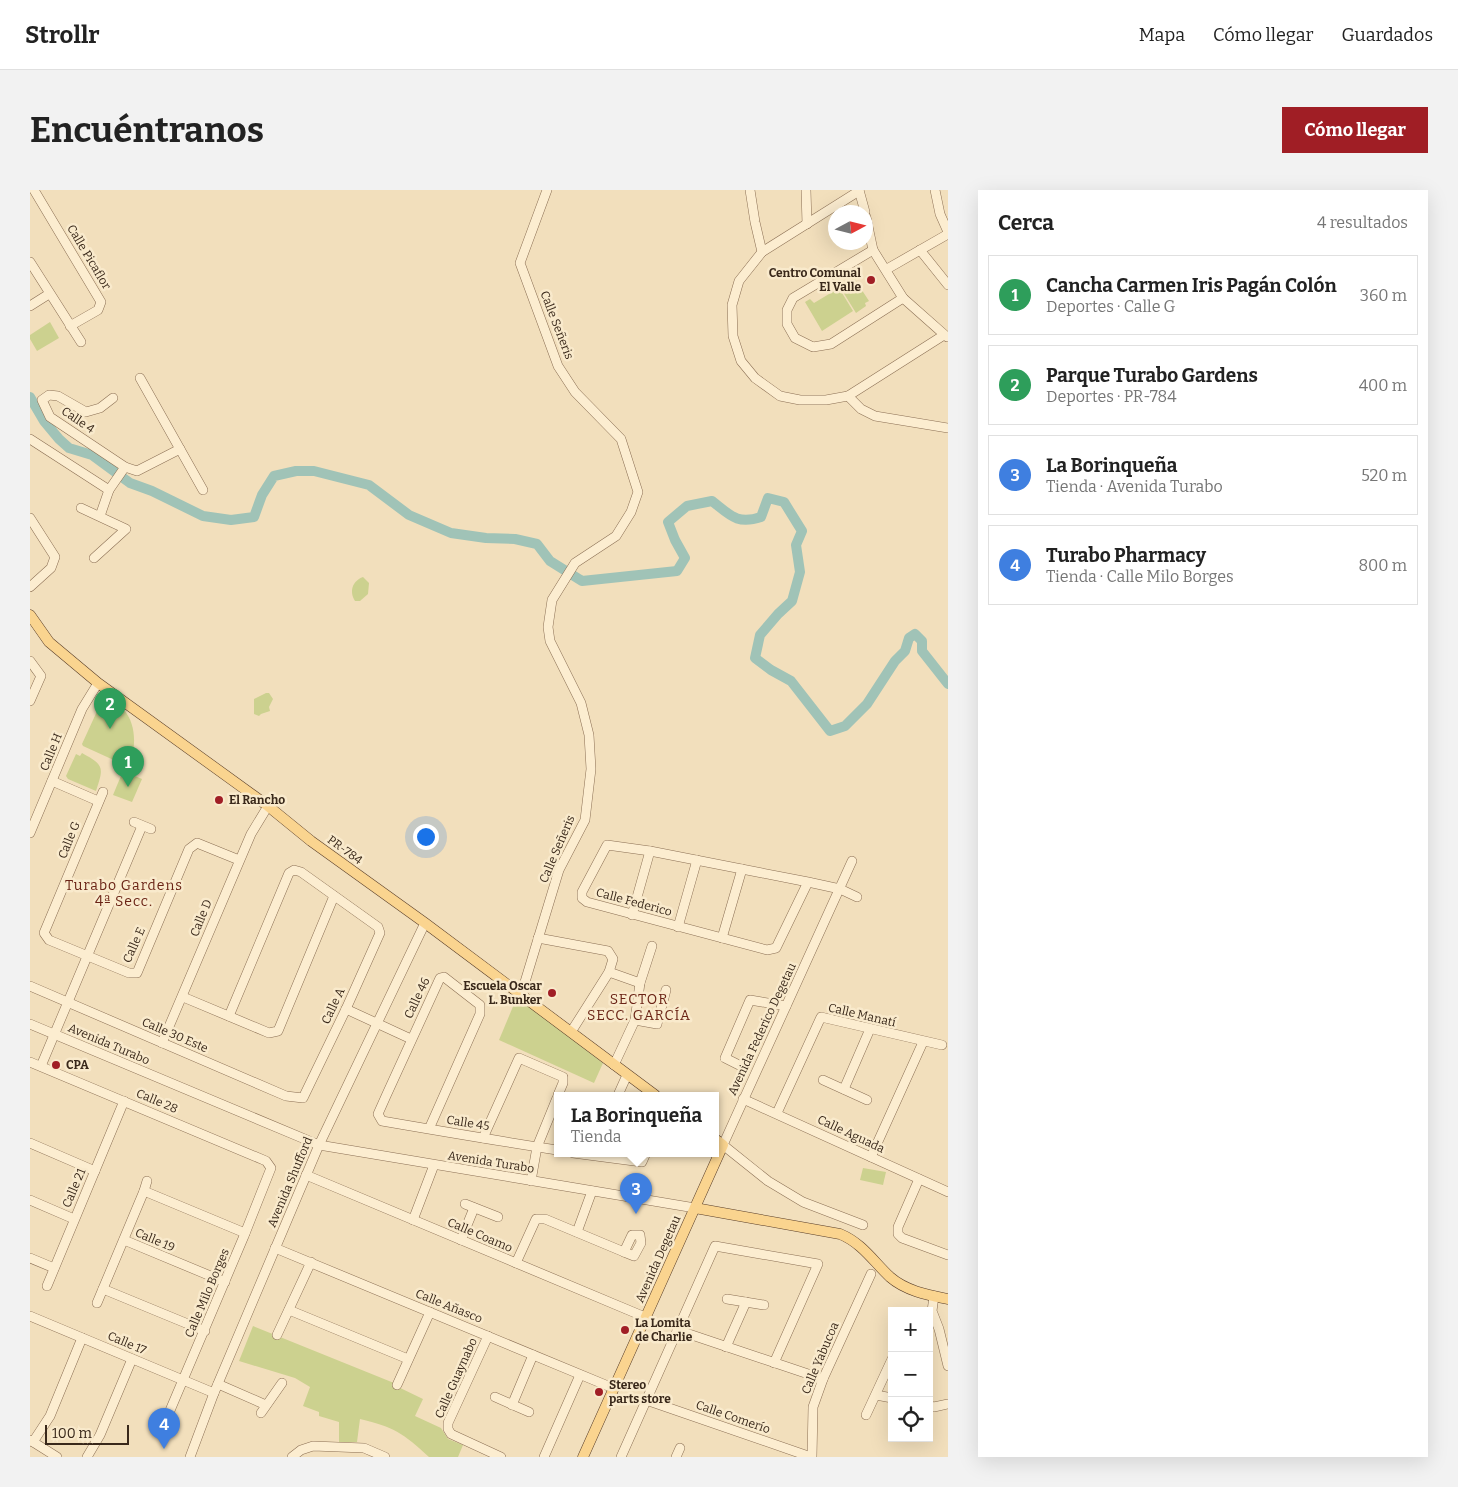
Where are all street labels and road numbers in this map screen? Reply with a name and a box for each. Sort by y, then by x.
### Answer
street label: Calle Picaflor [64,222,114,292]
street label: Calle Señeris [538,289,577,361]
street label: Calle 4 [59,404,97,436]
street label: Calle H [37,731,65,773]
street label: Calle Señeris [536,813,578,885]
street label: Calle G [55,819,83,861]
street label: PR-784 [325,833,365,867]
street label: Calle Federico [595,885,674,919]
street label: Calle D [187,898,215,938]
street label: Calle E [120,925,148,965]
street label: Avenida Federico Degetau [725,960,799,1097]
street label: Calle 46 [401,975,433,1021]
street label: Calle A [319,985,348,1026]
street label: Calle Manatí [827,1000,898,1030]
street label: Calle 30 Este [140,1015,210,1055]
street label: Avenida Turabo [66,1021,152,1068]
street label: Calle 28 [134,1086,180,1116]
street label: Calle Aguada [815,1112,887,1156]
street label: Calle 45 [445,1113,491,1133]
street label: Avenida Shufford [265,1135,315,1229]
street label: Avenida Turabo [447,1148,535,1176]
street label: Calle 21 [59,1166,89,1210]
street label: Avenida Degetau [632,1213,684,1305]
street label: Calle Coamo [445,1215,515,1255]
street label: Calle 19 [133,1225,177,1255]
street label: Calle Milo Borges [182,1246,232,1340]
street label: Calle Añasco [413,1286,485,1326]
street label: Calle Yabucoa [799,1319,842,1396]
street label: Calle 17 [106,1329,148,1357]
street label: Calle Guaynabo [432,1336,480,1420]
street label: Calle Comerío [694,1398,772,1436]

